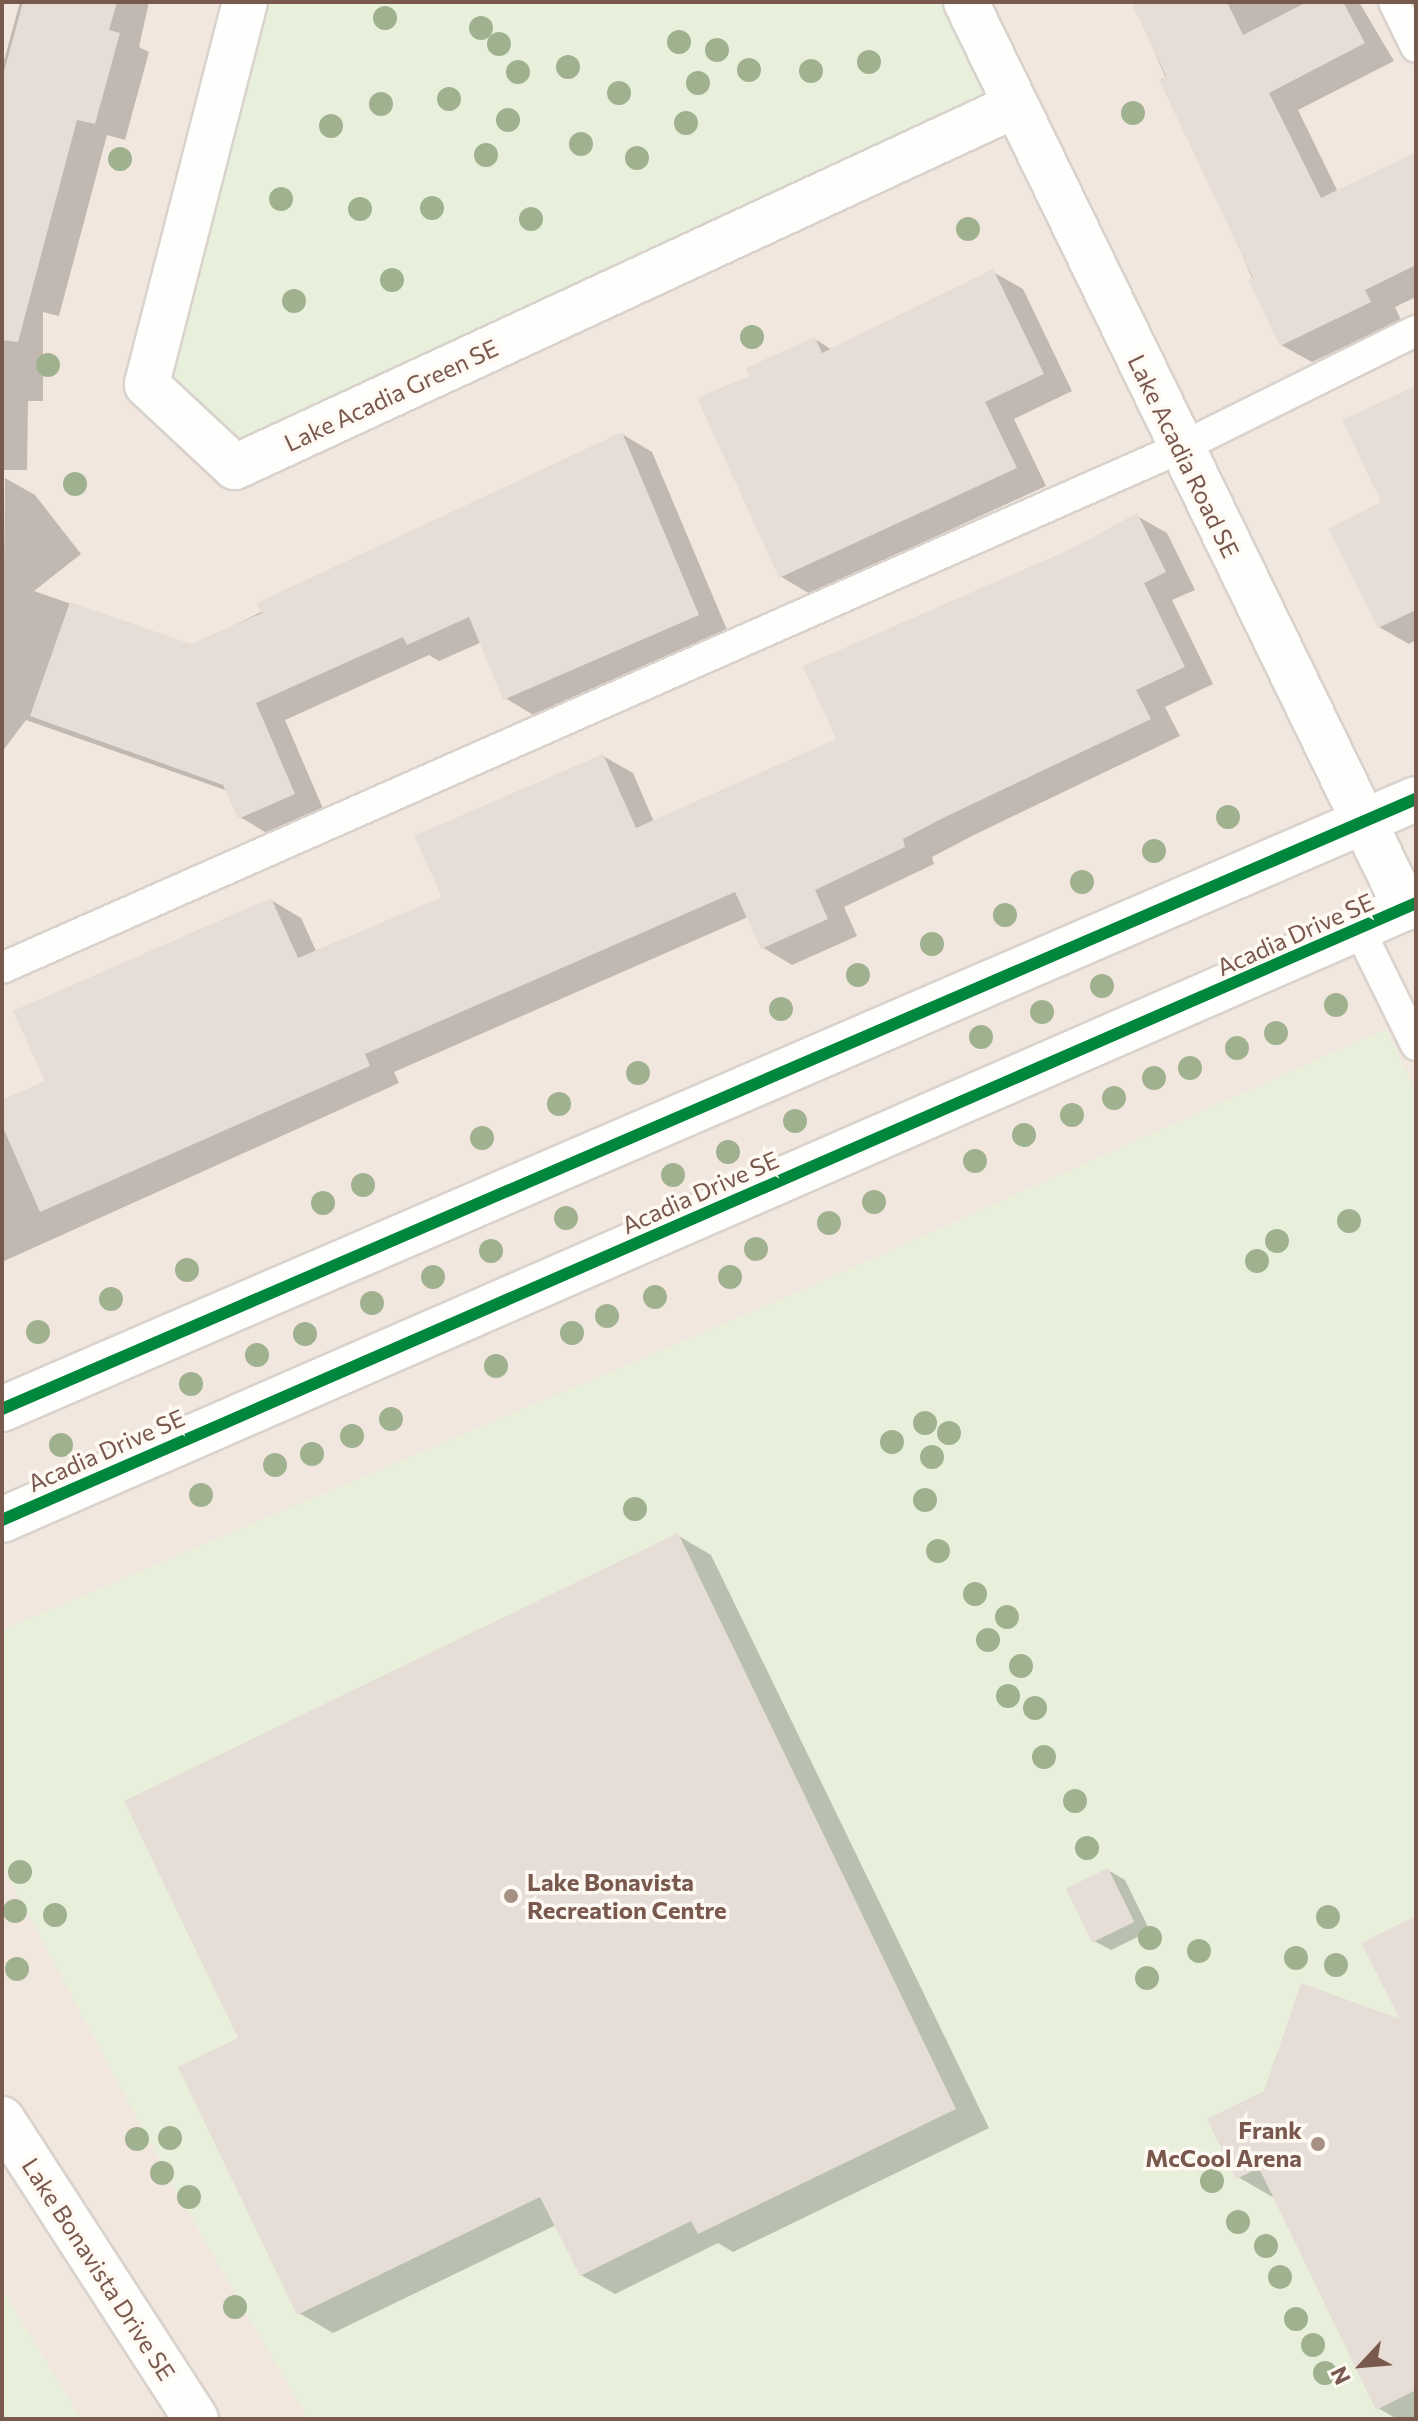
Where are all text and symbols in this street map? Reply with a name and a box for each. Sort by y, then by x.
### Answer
street label: Lake Acadia Green SE [280,333,502,457]
street label: Lake Acadia Road SE [1122,350,1246,562]
street label: Acadia Drive SE [1212,887,1378,981]
street label: Acadia Drive SE [617,1145,783,1239]
street label: Acadia Drive SE [23,1403,189,1497]
place label: Lake Bonavista Recreation Centre [527,1868,727,1924]
marker: Lake Bonavista Recreation Centre [502,1887,520,1905]
place label: Frank McCool Arena [1145,2116,1302,2172]
marker: Frank McCool Arena [1309,2135,1327,2153]
street label: Lake Bonavista Drive SE [16,2153,182,2385]
north arrow [1322,2325,1402,2405]
text: N [1324,2362,1356,2389]

